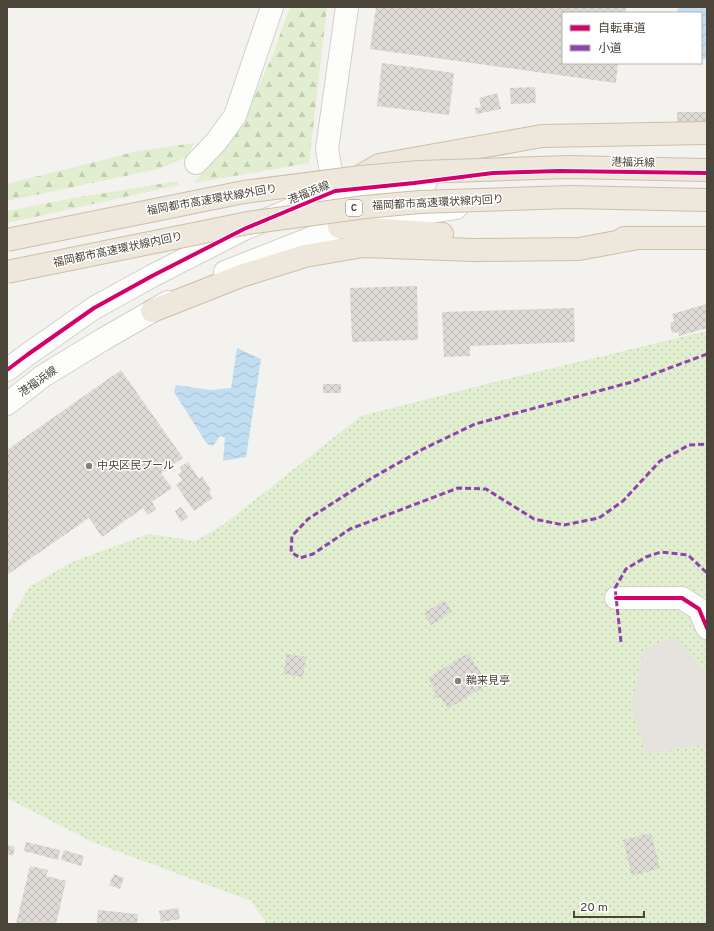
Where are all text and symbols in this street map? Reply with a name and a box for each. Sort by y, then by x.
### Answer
legend [562,12,702,64]
text: 自転車道 [598,21,646,37]
text: 小道 [598,41,622,57]
street label: 港福浜線 [611,156,655,170]
street label: 港福浜線 [286,178,332,208]
street label: 福岡都市高速環状線外回り [146,182,278,218]
street label: 福岡都市高速環状線内回り [372,193,504,213]
road number: C [346,200,362,216]
street label: 福岡都市高速環状線内回り [52,229,184,271]
street label: 港福浜線 [16,364,60,400]
place label: 中央区民プール [97,459,174,473]
marker: 中央区民プール [84,461,94,471]
place label: 鵜来見亭 [466,674,510,688]
marker: 鵜来見亭 [453,676,463,686]
scale bar [574,893,644,919]
text: 20 m [580,900,608,916]

